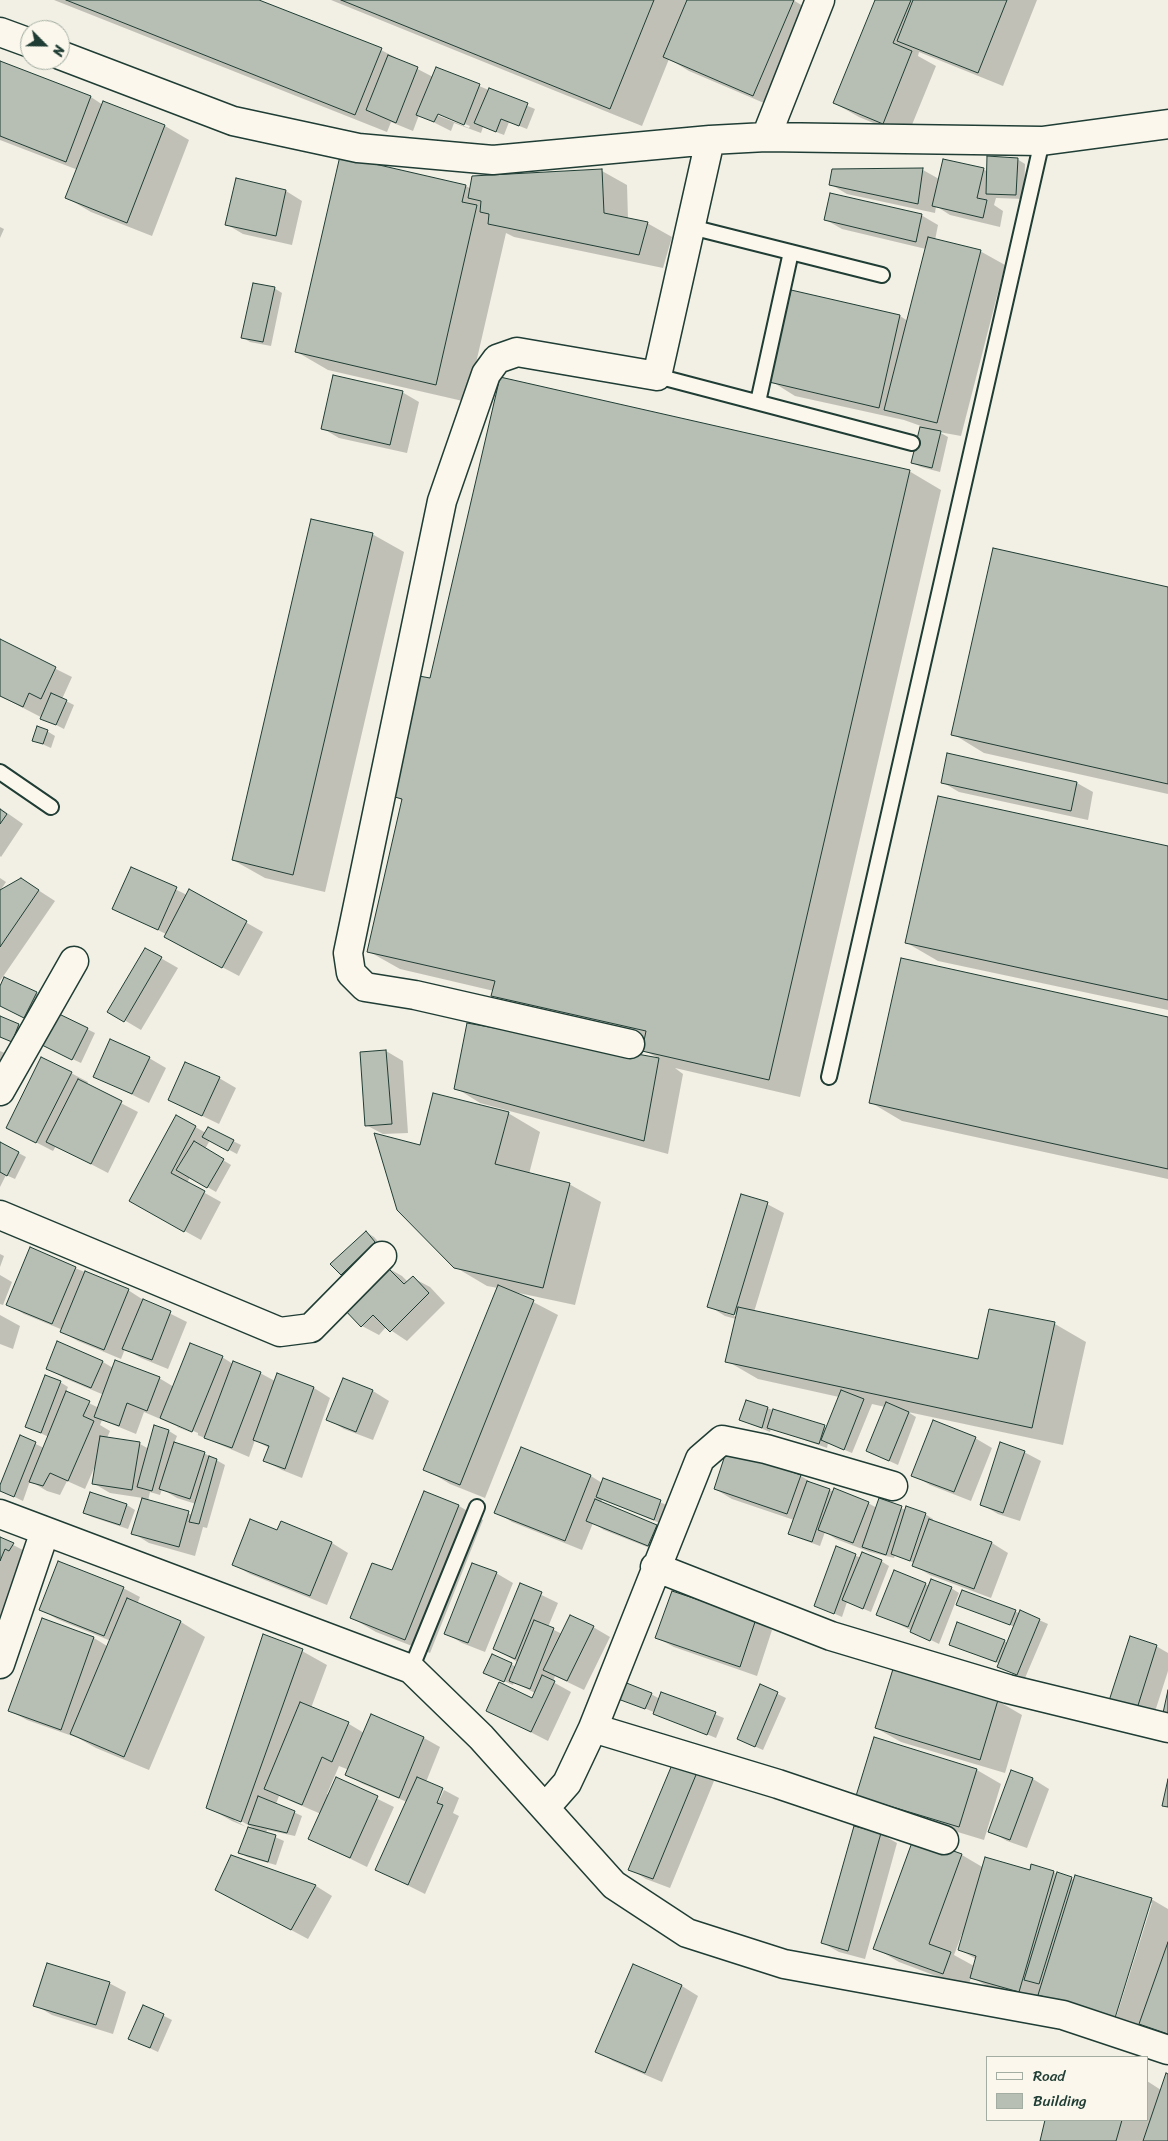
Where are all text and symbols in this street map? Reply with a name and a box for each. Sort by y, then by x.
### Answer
north arrow [20,20,70,70]
text: N [45,41,72,60]
legend [986,2056,1148,2121]
text: Road [1033,2063,1065,2089]
text: Building [1033,2088,1087,2114]

